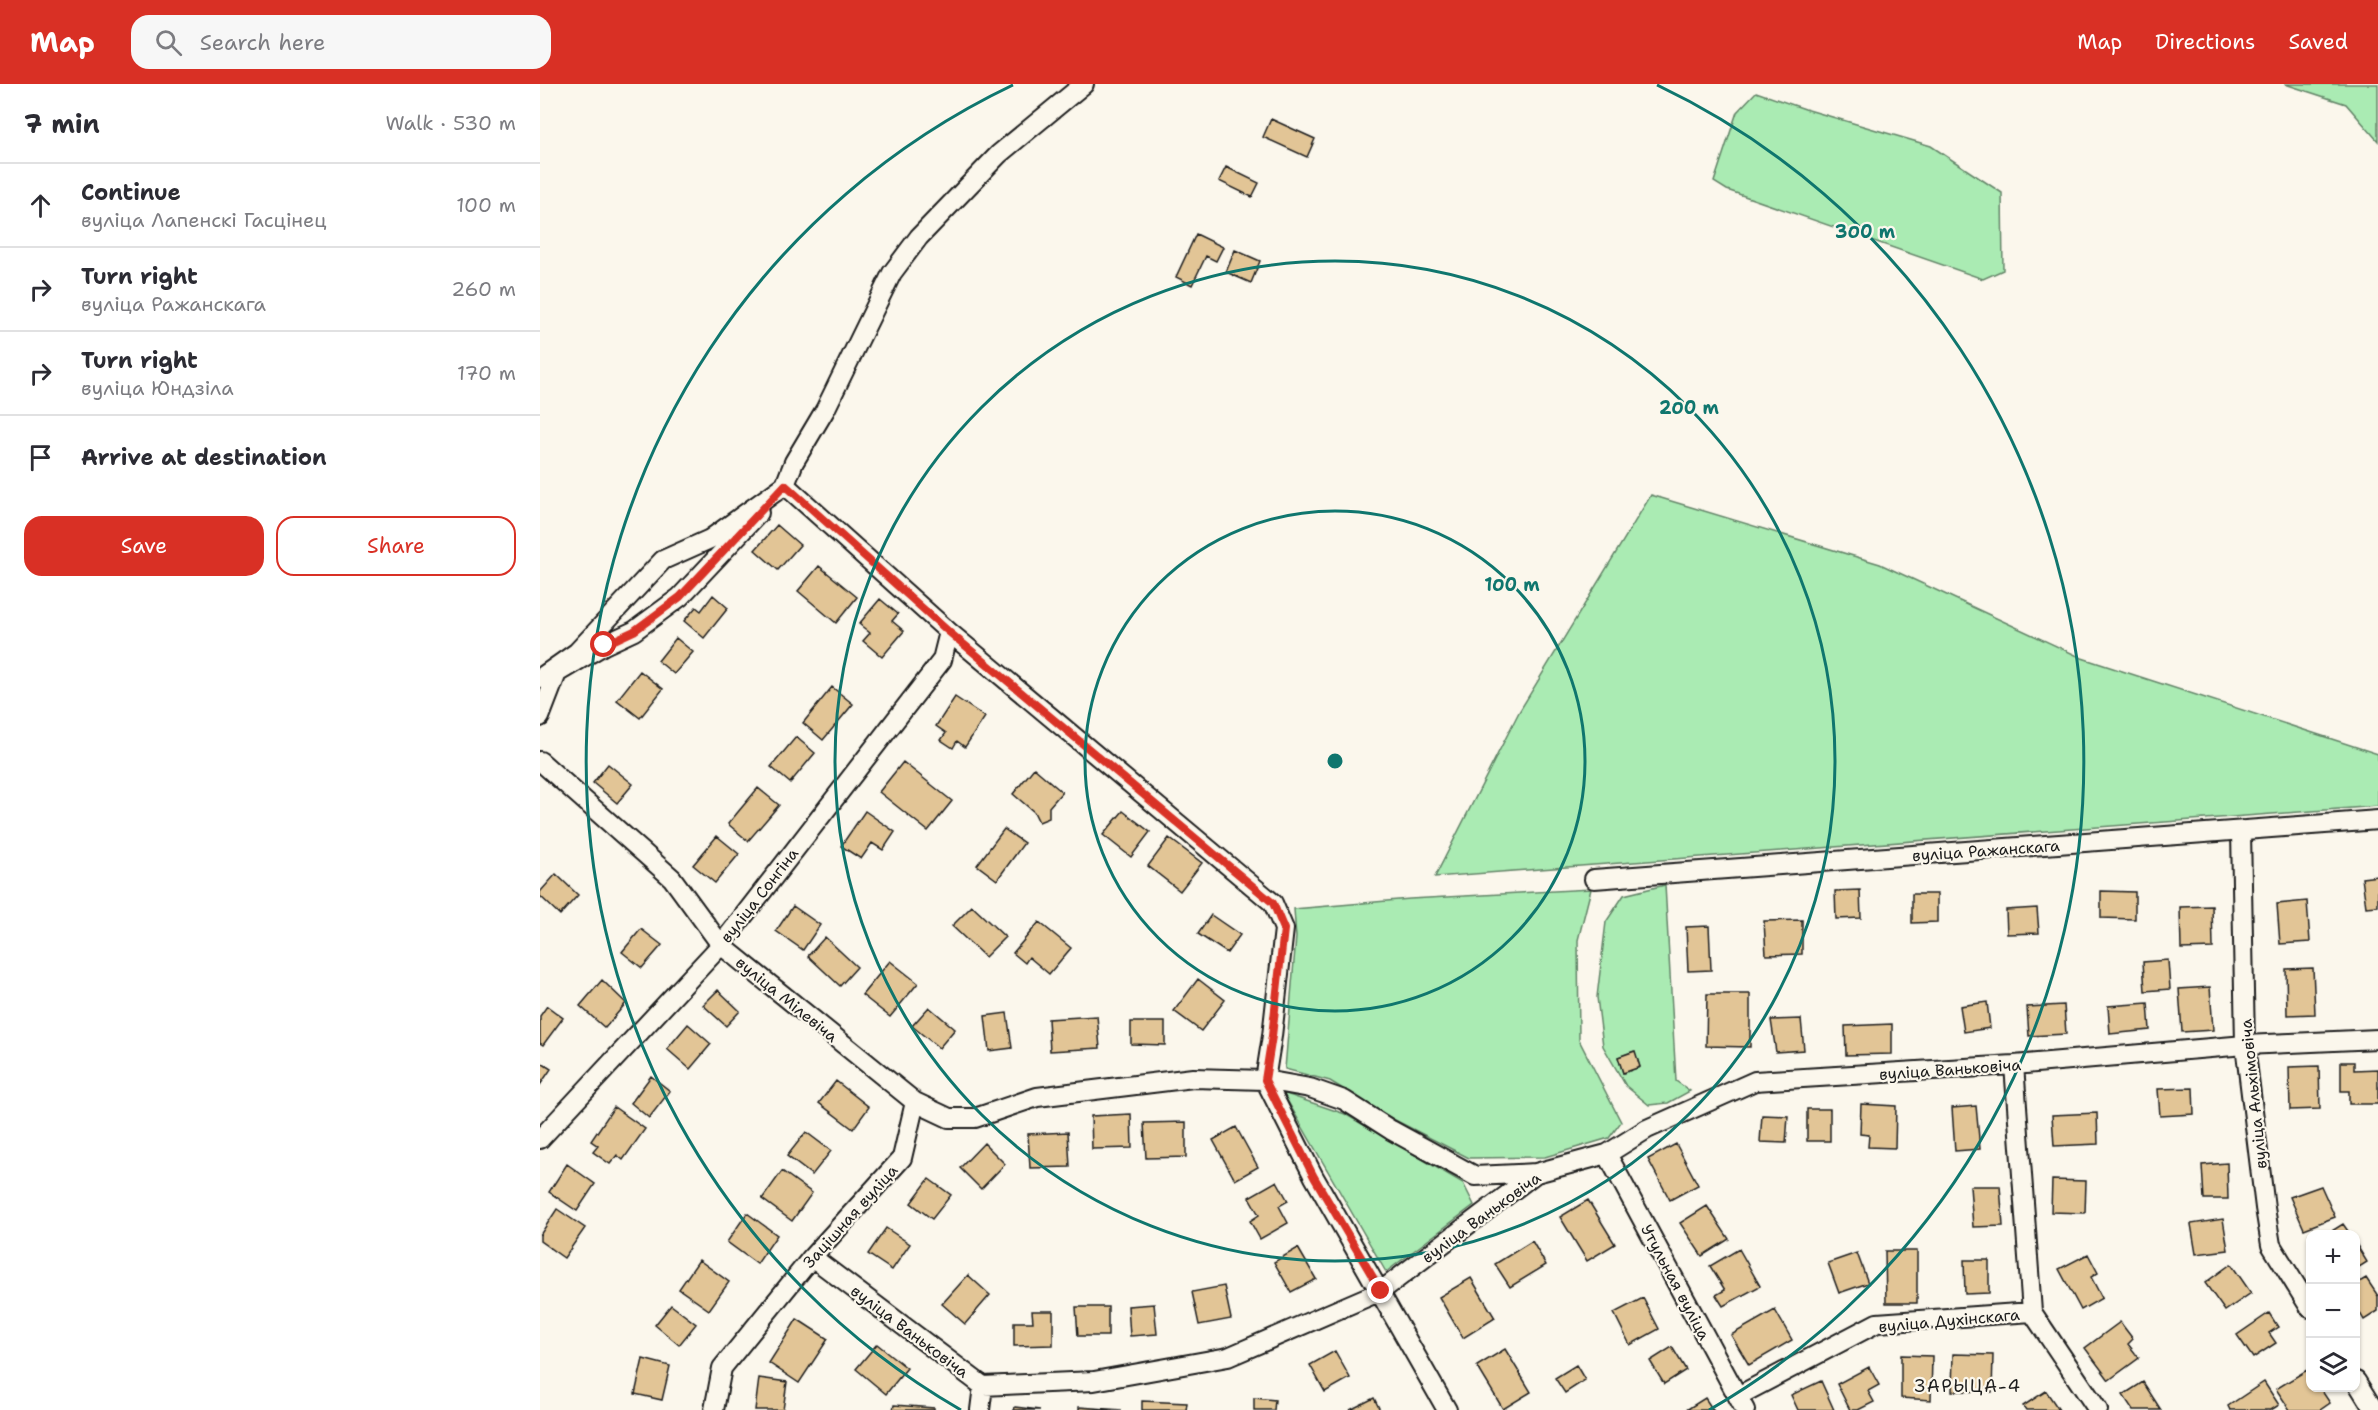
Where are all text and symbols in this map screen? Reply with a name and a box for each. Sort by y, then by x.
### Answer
search box [131,15,551,69]
text: Map [30,23,95,61]
icon: search [152,26,185,59]
text: Search here [200,28,325,57]
text: Map [2077,28,2122,56]
text: Directions [2155,28,2255,56]
text: Saved [2288,28,2348,56]
text: 7 min [24,106,100,141]
text: Walk · 530 m [385,110,516,136]
text: Continue [81,178,181,207]
icon: ahead [24,189,57,222]
text: 100 m [456,192,516,218]
text: вуліца Лапенскі Гасцінец [81,207,327,233]
text: 300 m [1835,220,1896,244]
text: Turn right [81,262,198,291]
icon: right [24,273,57,306]
text: 260 m [451,276,516,302]
text: вуліца Ражанскага [81,291,266,317]
text: Turn right [81,346,198,375]
icon: right [24,357,57,390]
text: 170 m [457,360,516,386]
text: вуліца Юндзіла [81,375,234,401]
text: 200 m [1659,396,1720,420]
icon: arrive [24,441,57,474]
text: Arrive at destination [81,443,327,472]
button: Save [24,516,264,576]
button: Share [276,516,516,576]
text: 100 m [1484,573,1540,597]
route start [590,631,616,657]
centre of rings [1325,751,1345,771]
street label: вуліца Ражанскага [1911,835,2061,866]
street label: вуліца Сонгіна [716,844,803,947]
street label: вуліца Мілевіча [731,952,842,1047]
street label: вуліца Альхімовіча [2235,1018,2272,1170]
street label: вуліца Ваньковіча [1878,1054,2022,1085]
street label: Зацішная вуліца [798,1160,902,1272]
street label: вуліца Ваньковіча [1418,1167,1545,1268]
street label: Утульная вуліца [1636,1221,1715,1344]
map controls [2306,1230,2360,1392]
button: + [2306,1230,2360,1284]
route end [1367,1277,1393,1303]
street label: вуліца Ваньковіча [847,1280,973,1383]
button: − [2306,1284,2360,1338]
street label: вуліца Духінскага [1878,1304,2021,1337]
button: layers [2306,1338,2360,1392]
district label: ЗАРЫЦА-4 [1914,1374,2022,1398]

